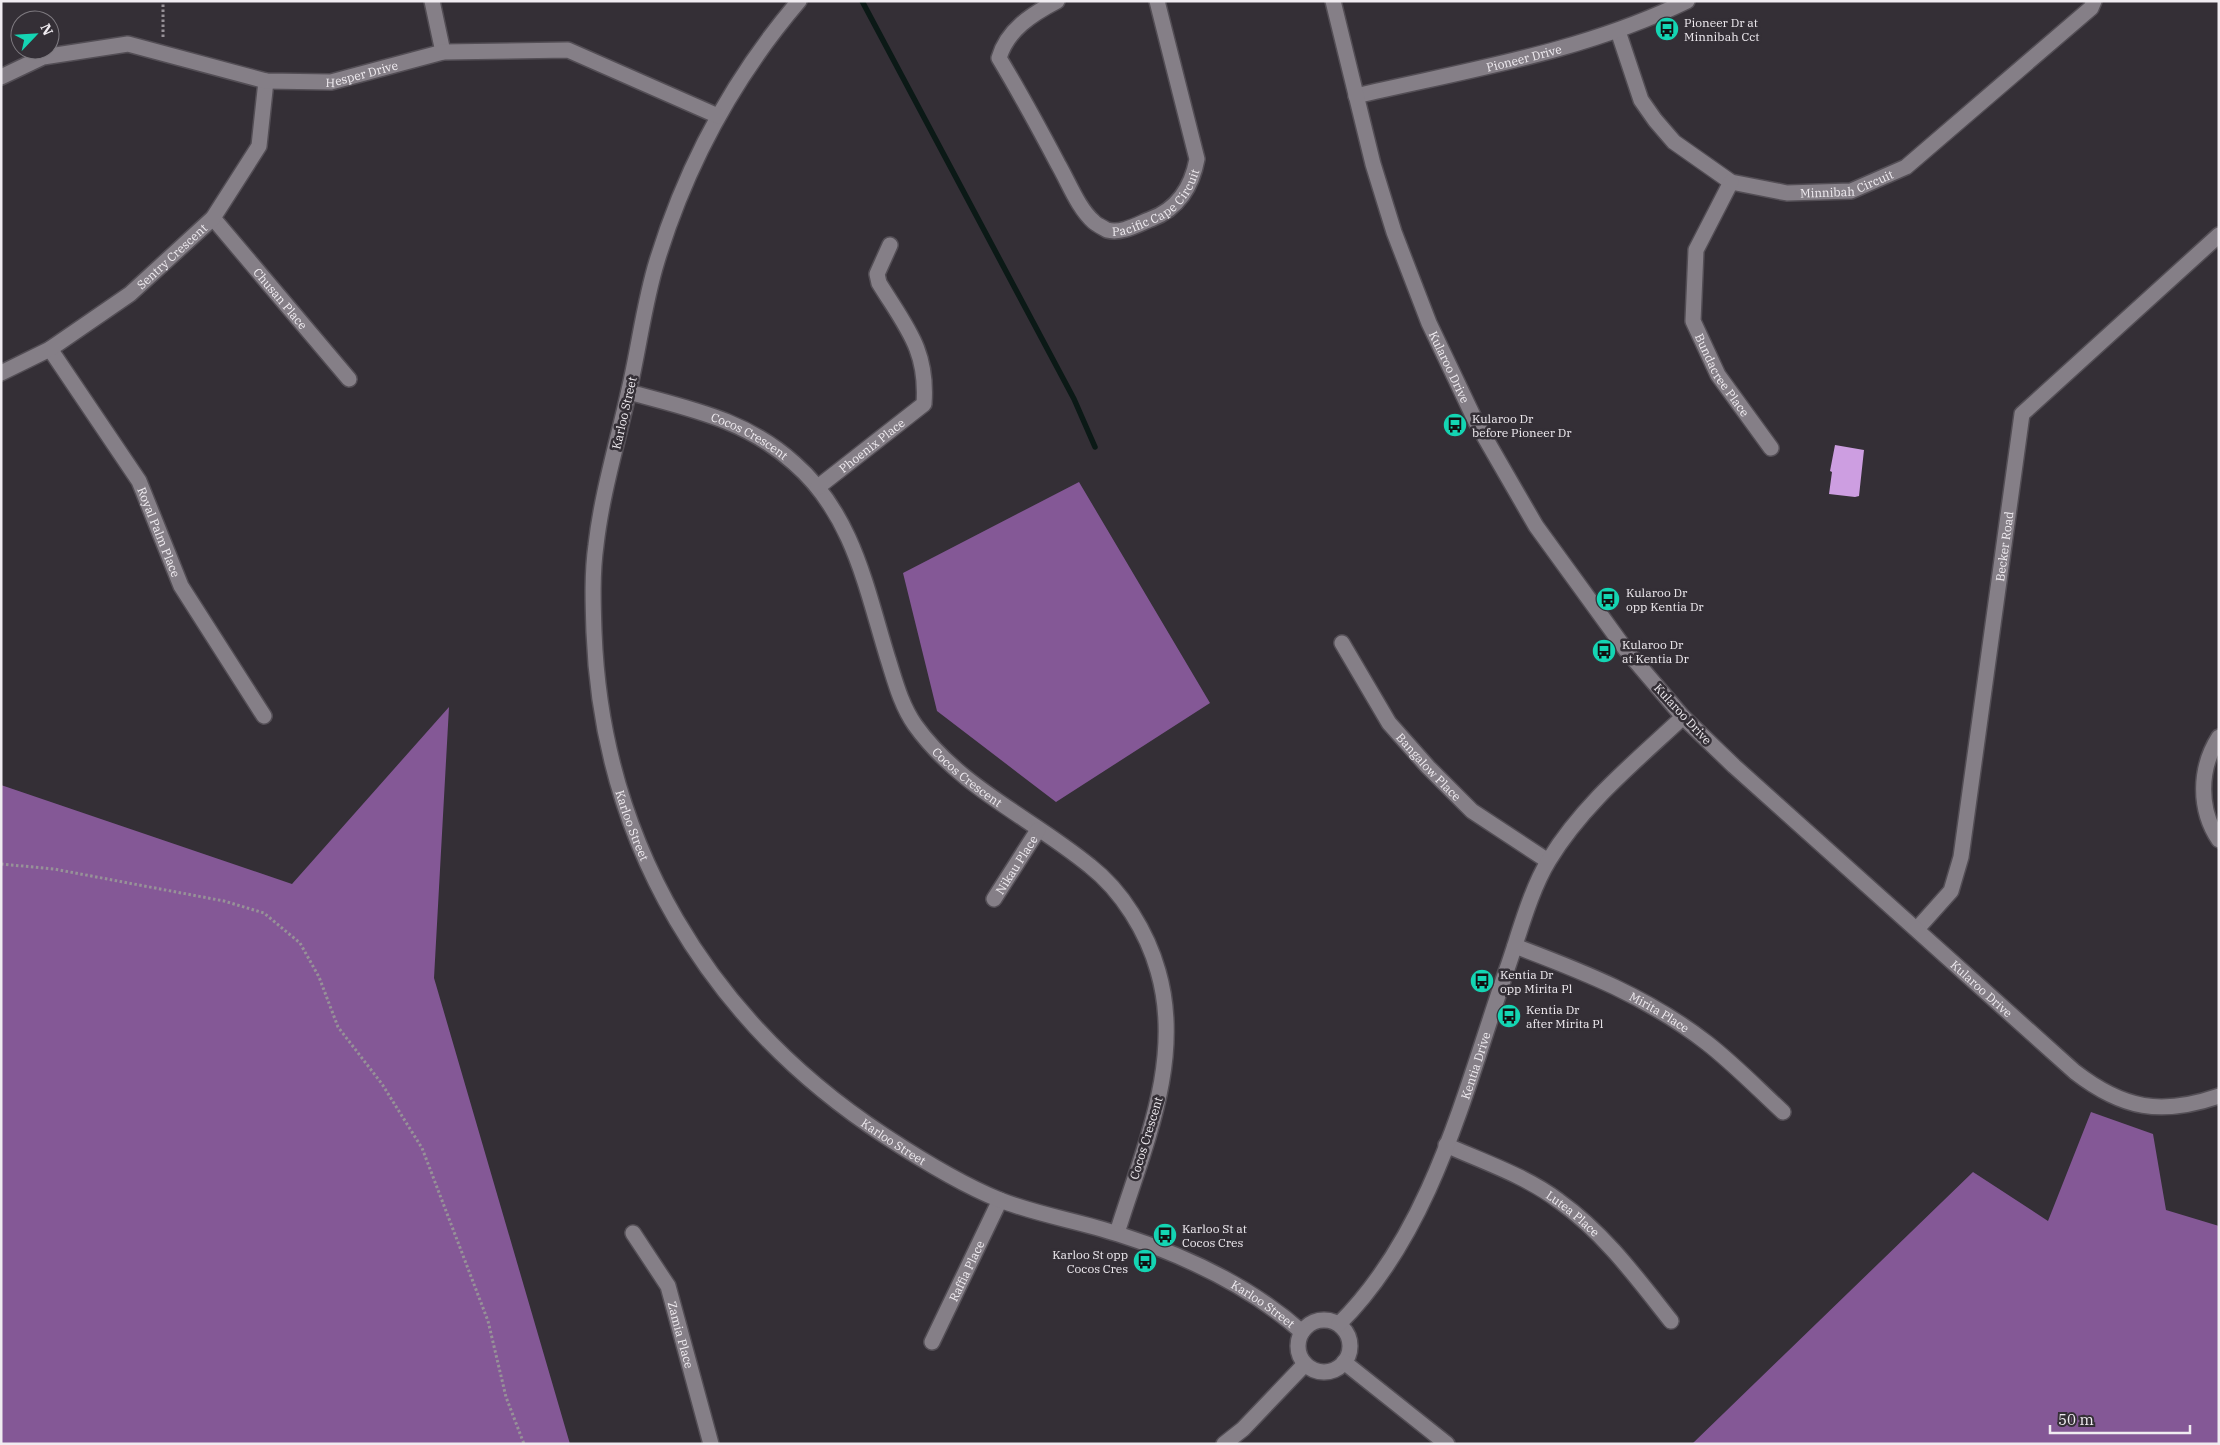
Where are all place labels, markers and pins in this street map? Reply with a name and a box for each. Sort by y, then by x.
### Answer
place label: Pioneer Dr at Minnibah Cct [1684,15,1760,44]
bus stop icon: Pioneer Dr at Minnibah Cct [1654,16,1680,42]
place label: Kularoo Dr before Pioneer Dr [1472,411,1572,440]
bus stop icon: Kularoo Dr before Pioneer Dr [1442,412,1468,438]
place label: Kularoo Dr opp Kentia Dr [1626,585,1704,614]
bus stop icon: Kularoo Dr opp Kentia Dr [1595,586,1621,612]
place label: Kularoo Dr at Kentia Dr [1622,637,1690,666]
bus stop icon: Kularoo Dr at Kentia Dr [1591,638,1617,664]
place label: Kentia Dr opp Mirita Pl [1500,967,1573,996]
bus stop icon: Kentia Dr opp Mirita Pl [1469,968,1495,994]
place label: Kentia Dr after Mirita Pl [1526,1002,1604,1031]
bus stop icon: Kentia Dr after Mirita Pl [1496,1003,1522,1029]
place label: Karloo St at Cocos Cres [1182,1221,1247,1250]
bus stop icon: Karloo St at Cocos Cres [1152,1222,1178,1248]
place label: Karloo St opp Cocos Cres [1052,1247,1128,1276]
bus stop icon: Karloo St opp Cocos Cres [1132,1248,1158,1274]

